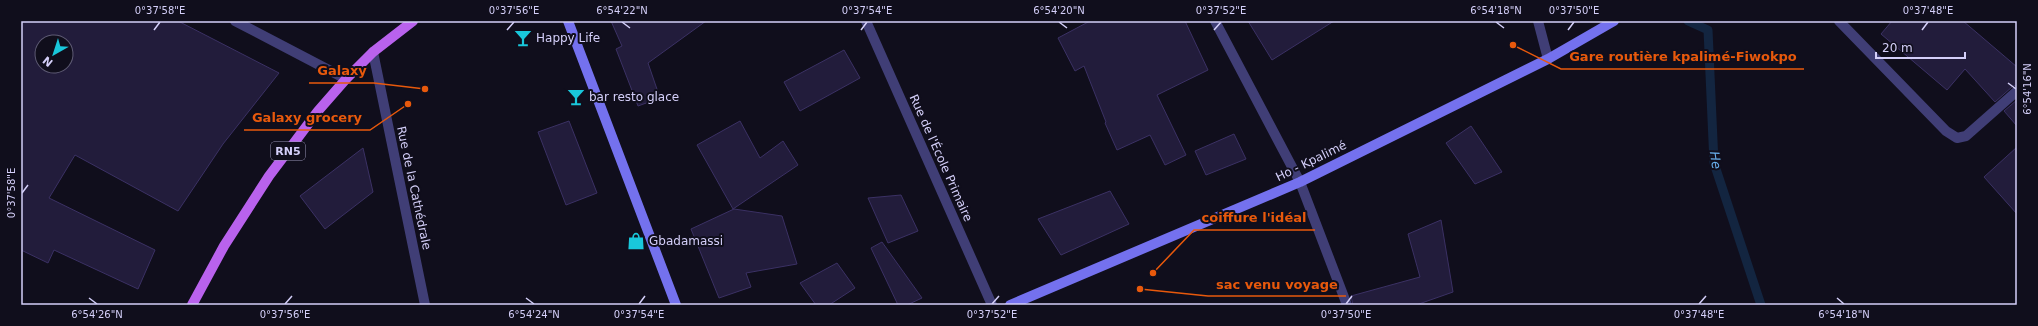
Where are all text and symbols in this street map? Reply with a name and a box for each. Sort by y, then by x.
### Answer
text: 0°37'58"E [135,5,185,16]
text: 0°37'56"E [489,5,539,16]
text: 6°54'22"N [596,5,648,16]
text: 0°37'54"E [842,5,892,16]
text: 6°54'20"N [1033,5,1085,16]
text: 0°37'52"E [1196,5,1246,16]
text: 6°54'18"N [1470,5,1522,16]
text: 0°37'50"E [1549,5,1599,16]
text: 0°37'48"E [1903,5,1953,16]
bar icon: Happy Life [513,28,533,48]
place label: Happy Life [536,31,600,45]
north arrow [34,34,74,74]
scale bar [1876,34,1965,60]
text: 20 m [1882,41,1913,55]
callout: Gare routière kpalimé-Fiwokpo [1561,44,1804,69]
text: Gare routière kpalimé-Fiwokpo [1569,49,1797,64]
text: N [40,53,56,69]
callout: Galaxy [309,58,374,83]
text: Galaxy [317,63,367,78]
text: 6°54'16"N [2022,63,2033,115]
bar icon: bar resto glace [566,87,586,107]
place label: bar resto glace [589,90,679,104]
street label: Rue de l'École Primaire [907,92,976,224]
callout: Galaxy grocery [244,105,370,130]
text: Galaxy grocery [252,110,363,125]
street label: Rue de la Cathédrale [394,125,434,251]
street label: Ho - Kpalimé [1273,138,1349,184]
road number: RN5 [271,142,305,160]
water label: He [1707,150,1724,170]
text: 0°37'58"E [6,168,17,218]
callout: coiffure l'idéal [1194,205,1315,230]
text: coiffure l'idéal [1202,210,1306,225]
shop icon: Gbadamassi [626,231,646,251]
place label: Gbadamassi [649,234,723,248]
callout: sac venu voyage [1208,271,1346,296]
text: sac venu voyage [1216,277,1338,292]
text: 6°54'26"N [71,309,123,320]
text: 0°37'56"E [260,309,310,320]
text: 6°54'24"N [508,309,560,320]
text: 0°37'54"E [614,309,664,320]
text: 0°37'52"E [967,309,1017,320]
text: 0°37'50"E [1321,309,1371,320]
text: 0°37'48"E [1674,309,1724,320]
text: 6°54'18"N [1818,309,1870,320]

